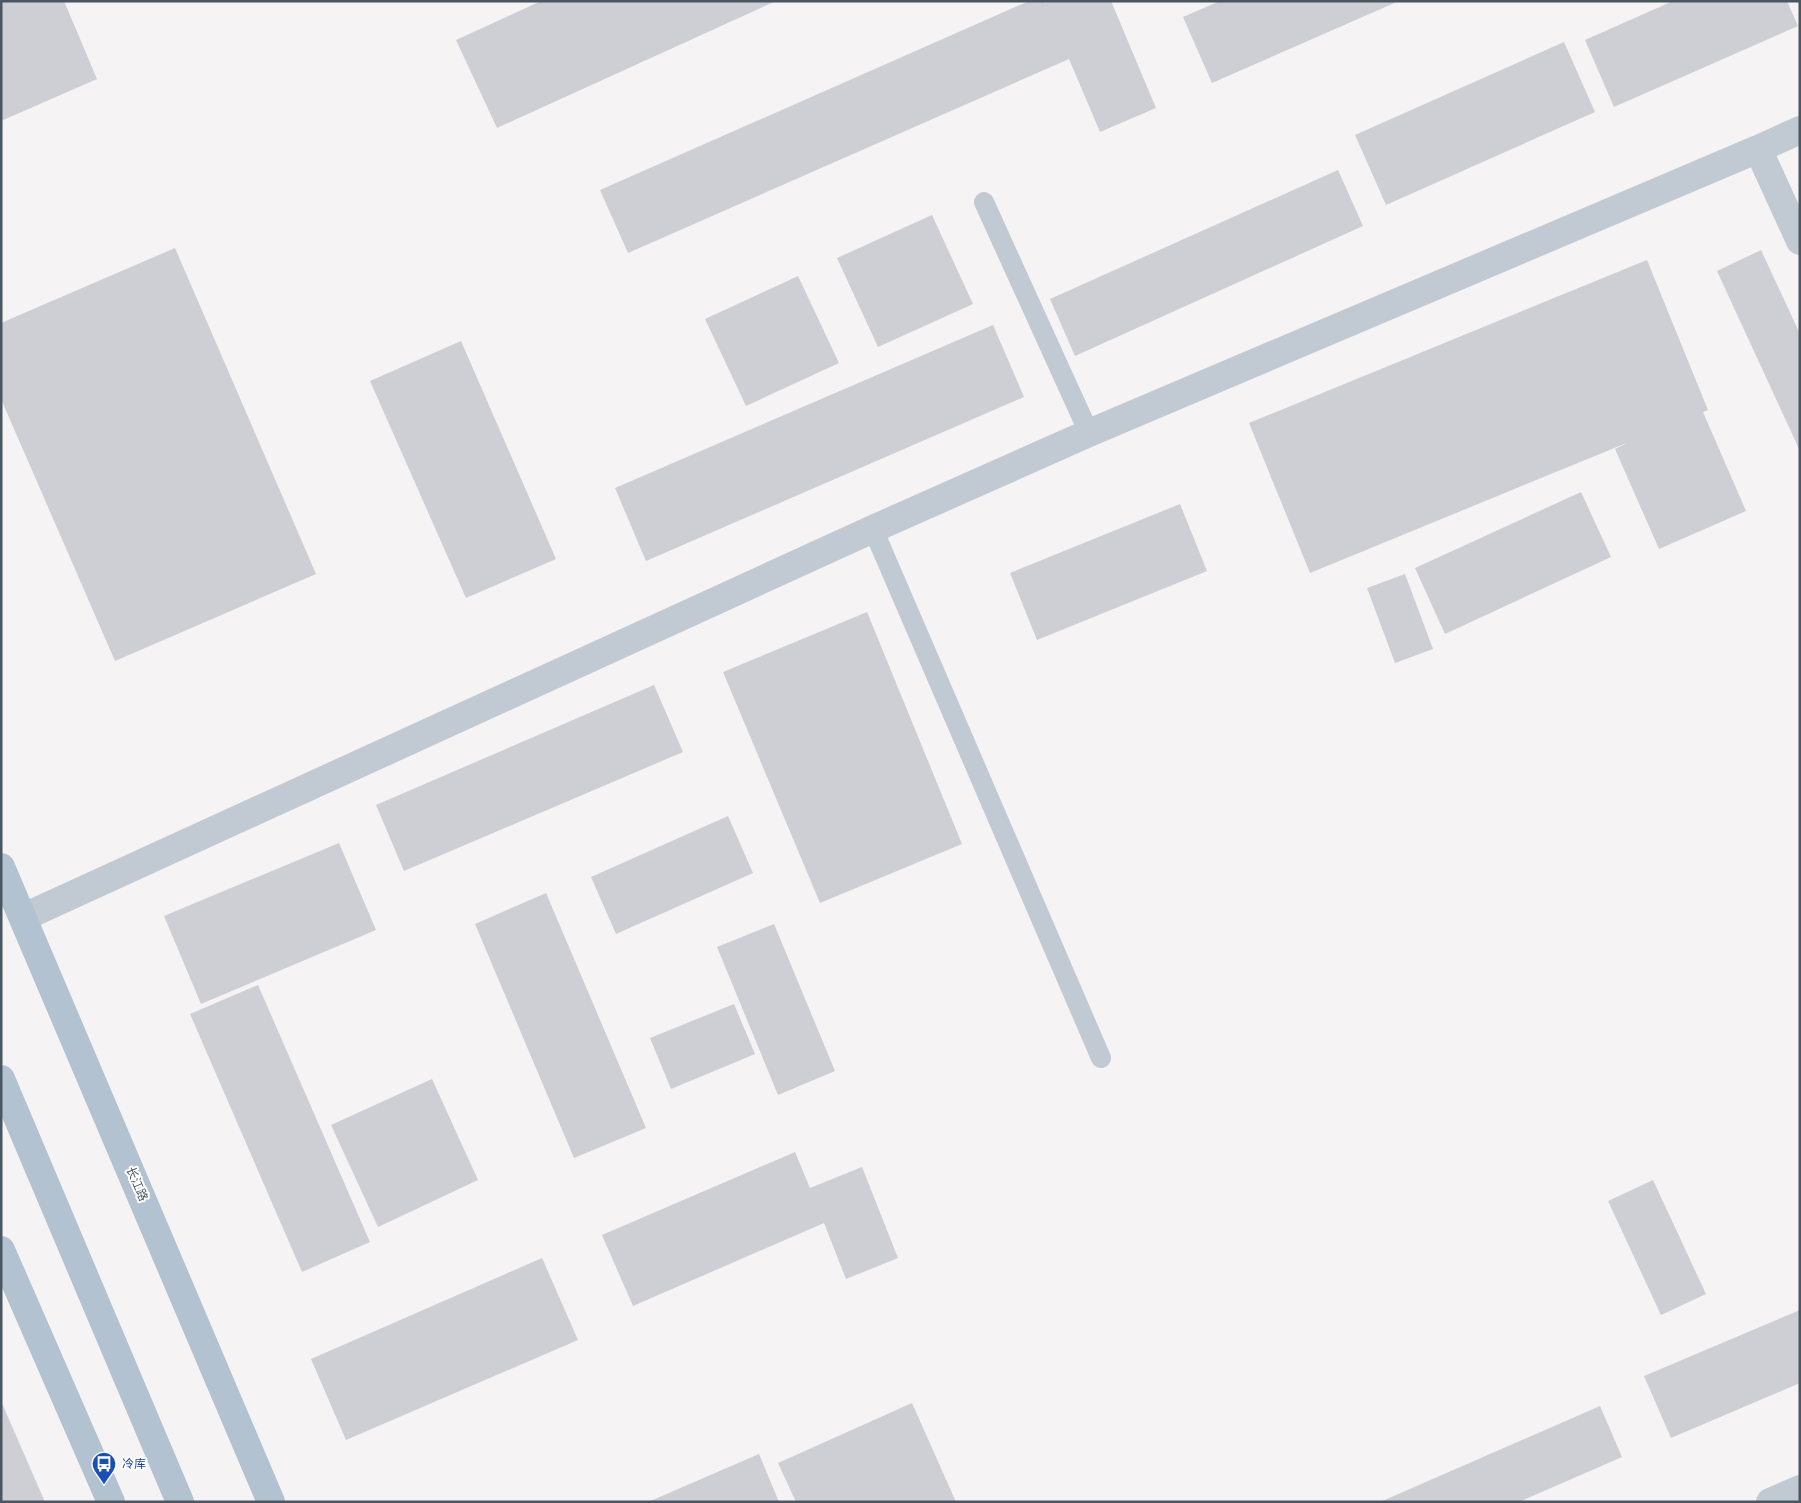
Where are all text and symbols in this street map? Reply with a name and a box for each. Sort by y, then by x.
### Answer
street label: 长江路 [124,1165,150,1203]
bus stop icon: 冷库 [91,1451,117,1485]
place label: 冷库 [122,1457,146,1471]

